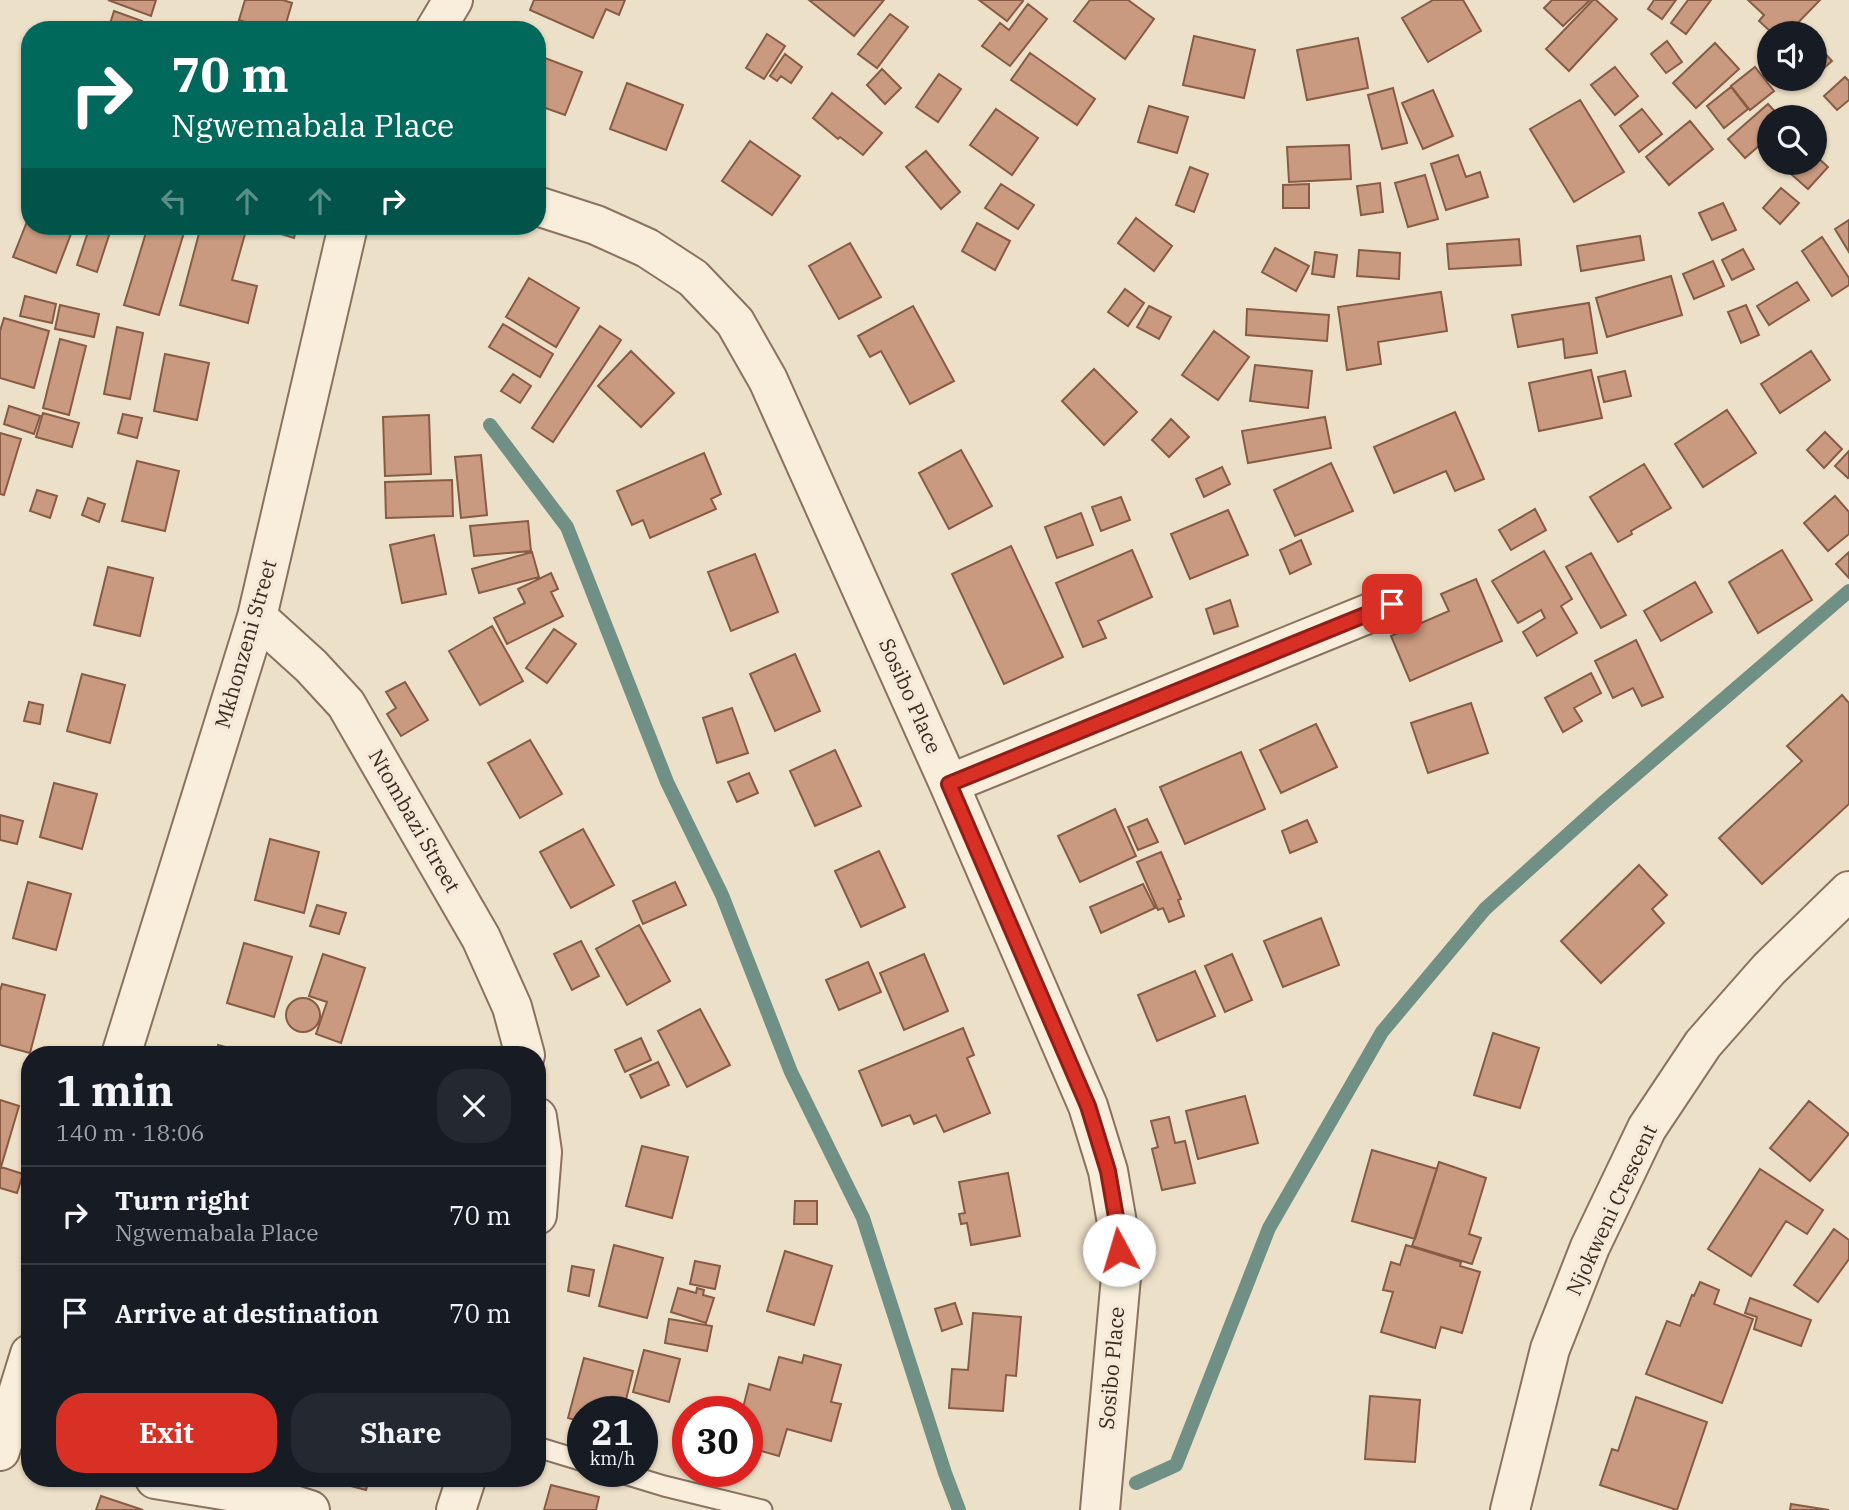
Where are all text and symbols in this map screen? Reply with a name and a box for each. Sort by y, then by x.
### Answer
map controls [1757,21,1827,175]
button: sound [1757,21,1827,91]
text: 70 m [171,42,289,105]
icon: right [56,49,147,140]
text: Ngwemabala Place [171,104,454,146]
button: search [1757,105,1827,175]
icon: left [155,182,193,220]
icon: ahead [228,182,266,220]
icon: ahead [301,182,339,220]
icon: right [374,182,412,220]
street label: Mkhonzeni Street [208,556,283,731]
pin [1362,574,1422,634]
icon: arrive [1373,585,1411,623]
street label: Sosibo Place [873,634,949,758]
street label: Ntombazi Street [362,744,467,897]
text: 1 min [56,1063,174,1118]
button: close [437,1069,511,1143]
text: 140 m · 18:06 [56,1117,205,1147]
street label: Njokweni Crescent [1559,1119,1663,1300]
text: Turn right [115,1183,249,1217]
icon: right [56,1196,94,1234]
text: 70 m [449,1198,511,1232]
position arrow [1082,1213,1156,1287]
text: Ngwemabala Place [115,1217,319,1247]
icon: arrive [56,1294,94,1332]
text: Arrive at destination [115,1296,379,1330]
text: 70 m [449,1296,511,1330]
street label: Sosibo Place [1092,1305,1130,1431]
button: Exit [56,1393,277,1473]
button: Share [291,1393,511,1473]
speed limit sign: 30 [672,1396,763,1487]
text: 21 [591,1409,634,1455]
text: km/h [590,1447,635,1470]

